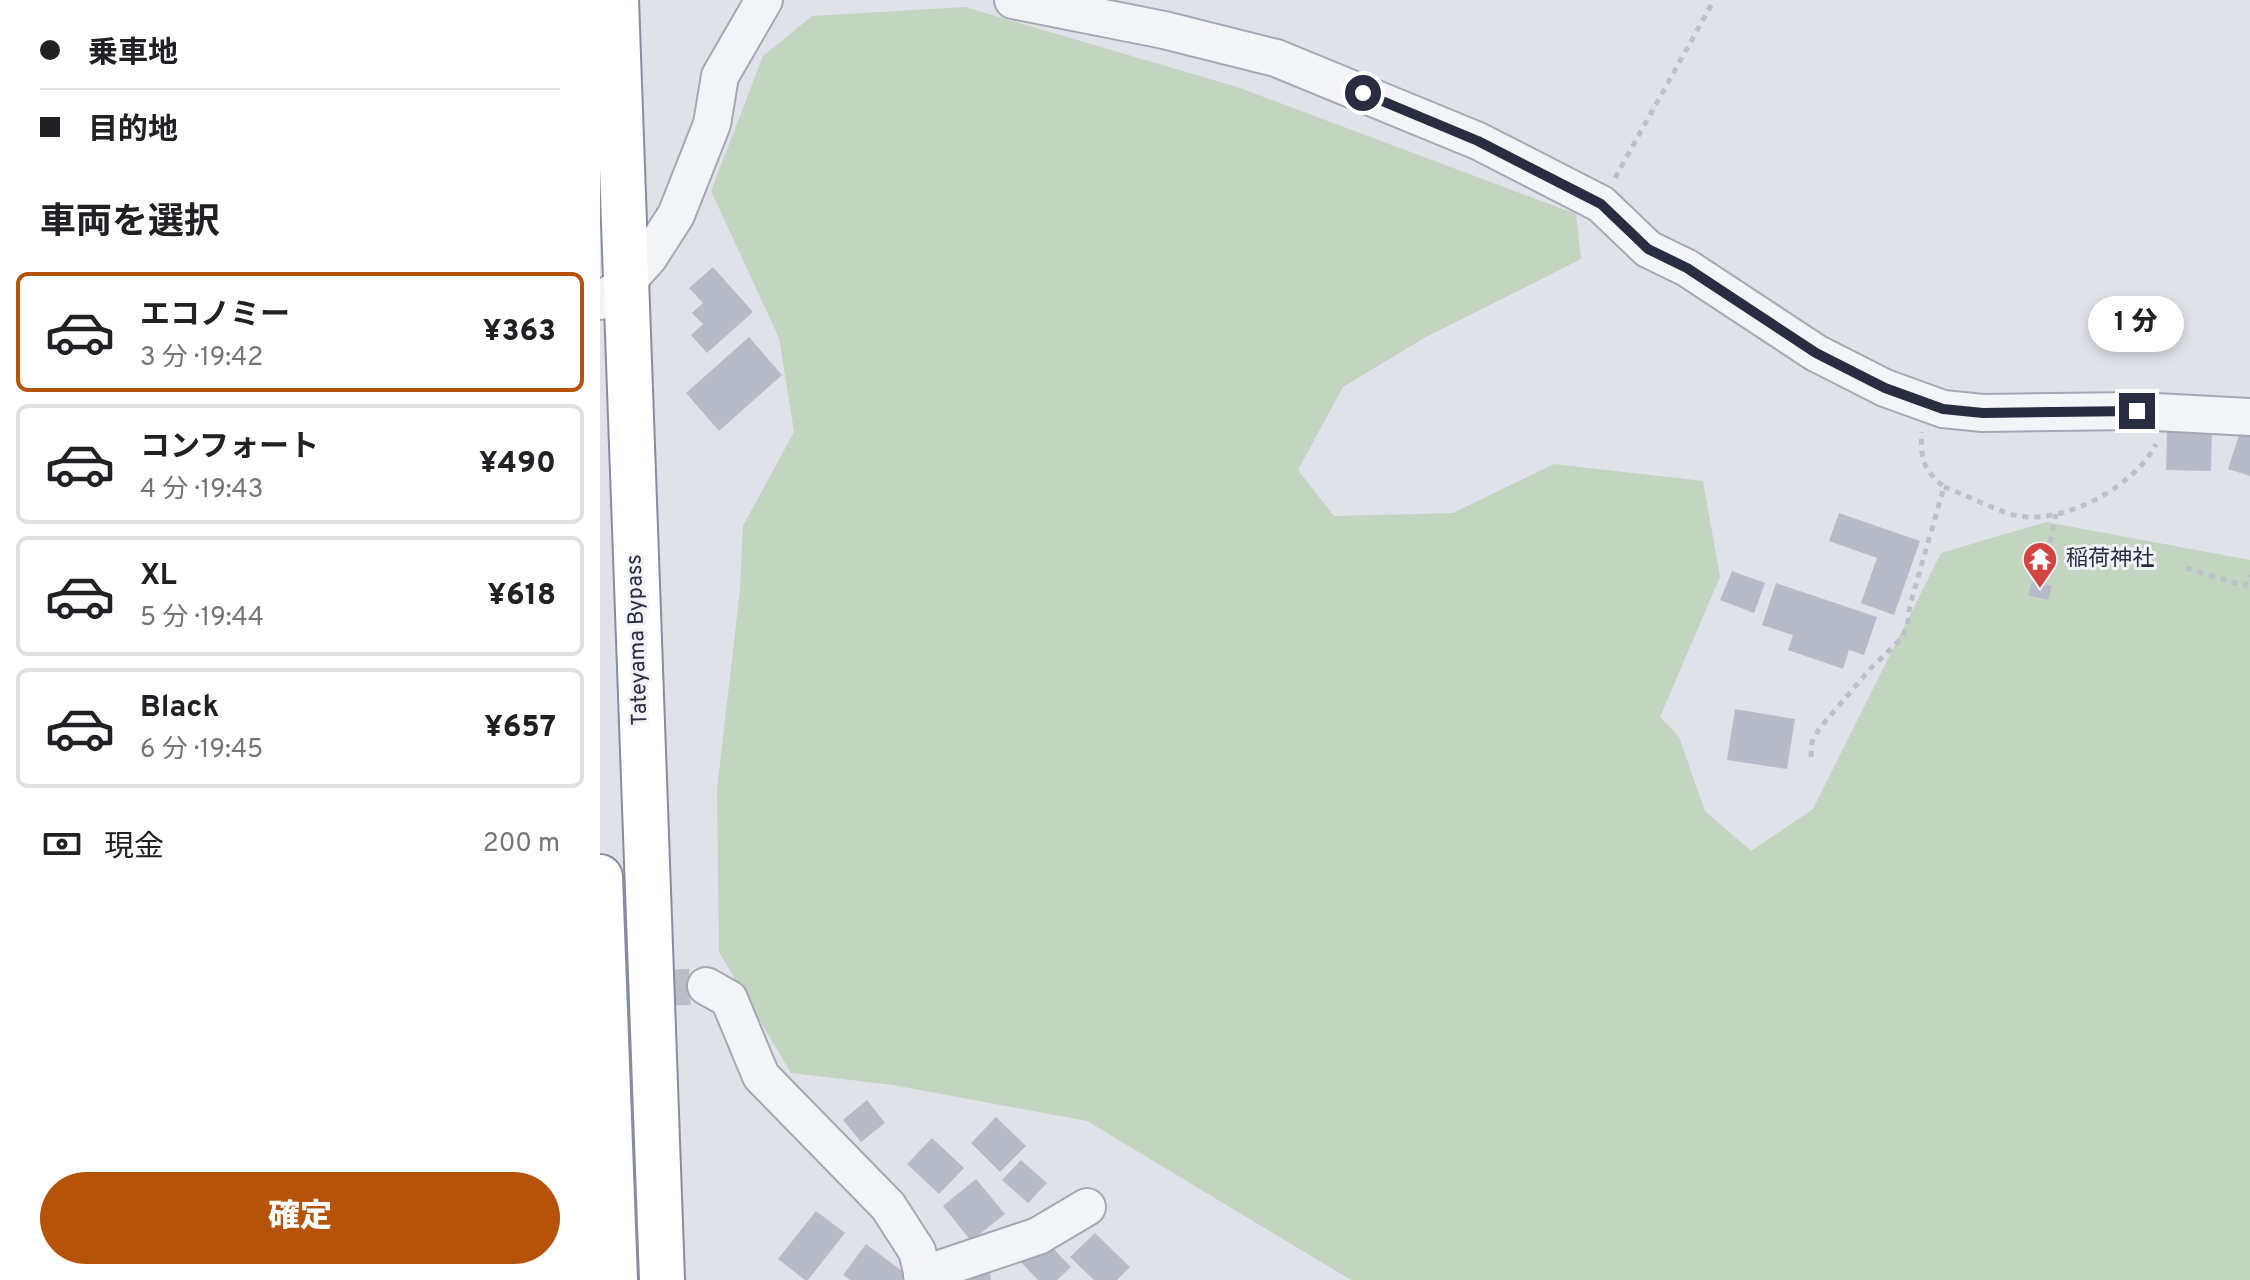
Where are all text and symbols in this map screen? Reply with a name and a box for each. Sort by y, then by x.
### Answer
text: 乗車地 [88,36,178,73]
route start [1345,75,1381,111]
text: 目的地 [88,113,178,150]
text: 車両を選択 [40,201,220,247]
callout: 1 分 [2089,295,2185,351]
icon: car [44,296,116,368]
text: エコノミー [140,298,290,335]
text: 1 分 [2114,307,2158,340]
text: ¥363 [483,314,556,351]
text: 3 分 · 19:42 [140,342,263,375]
route end [2119,393,2155,429]
icon: car [44,428,116,500]
text: コンフォート [140,430,319,467]
text: ¥490 [479,446,556,483]
text: 4 分 · 19:43 [140,474,263,507]
temple icon: 稲荷神社 [2021,540,2059,590]
place label: 稲荷神社 [2066,546,2154,573]
street label: Tateyama Bypass [622,554,654,726]
text: XL [140,558,177,595]
icon: car [44,560,116,632]
text: ¥618 [487,578,556,615]
text: 5 分 · 19:44 [140,602,264,635]
text: Black [140,690,219,727]
icon: car [44,692,116,764]
text: ¥657 [484,710,556,747]
text: 6 分 · 19:45 [140,734,263,767]
icon: cash [40,822,84,866]
text: 200 m [483,828,560,861]
text: 現金 [104,830,164,867]
button: 確定 [40,1172,560,1264]

